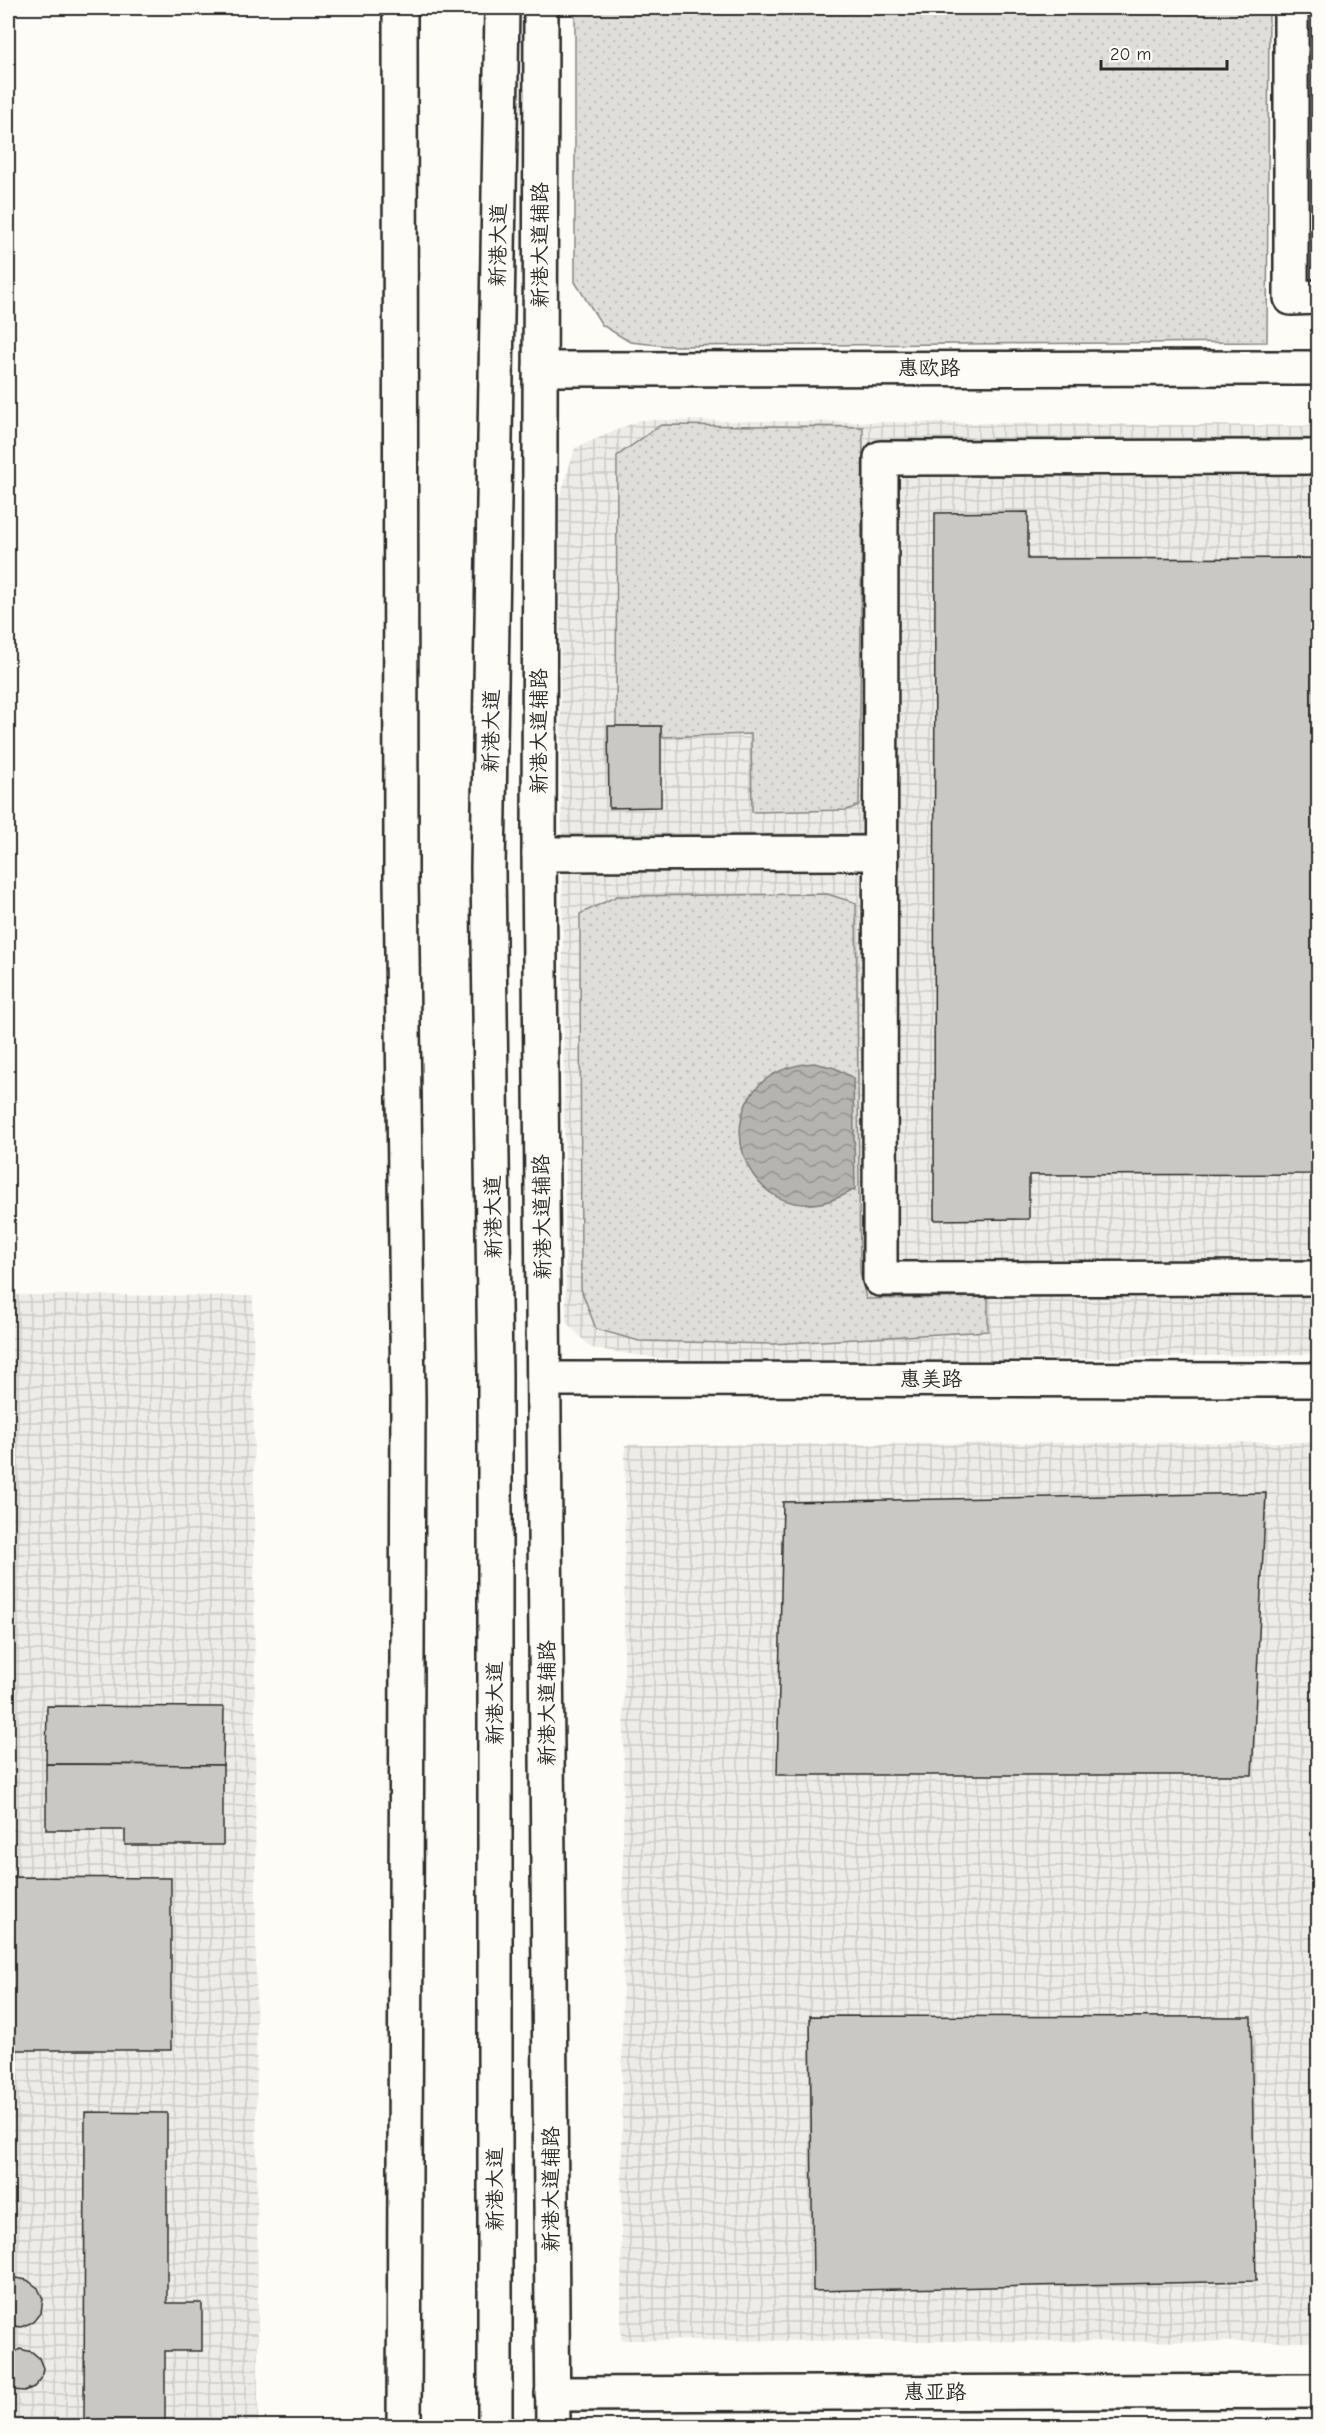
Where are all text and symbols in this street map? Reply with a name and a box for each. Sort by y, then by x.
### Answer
scale bar [1101,33,1227,71]
text: 20 m [1110,44,1151,65]
street label: 新港大道辅路 [528,182,552,308]
street label: 新港大道 [485,203,511,287]
street label: 惠欧路 [898,356,961,380]
street label: 新港大道辅路 [527,668,551,794]
street label: 新港大道 [478,689,504,773]
street label: 新港大道辅路 [529,1154,555,1280]
street label: 新港大道 [480,1175,506,1259]
street label: 惠美路 [900,1367,963,1391]
street label: 新港大道辅路 [535,1640,559,1766]
street label: 新港大道 [483,1661,507,1745]
street label: 新港大道辅路 [539,2126,563,2252]
street label: 新港大道 [483,2147,507,2231]
street label: 惠亚路 [904,2380,967,2404]

